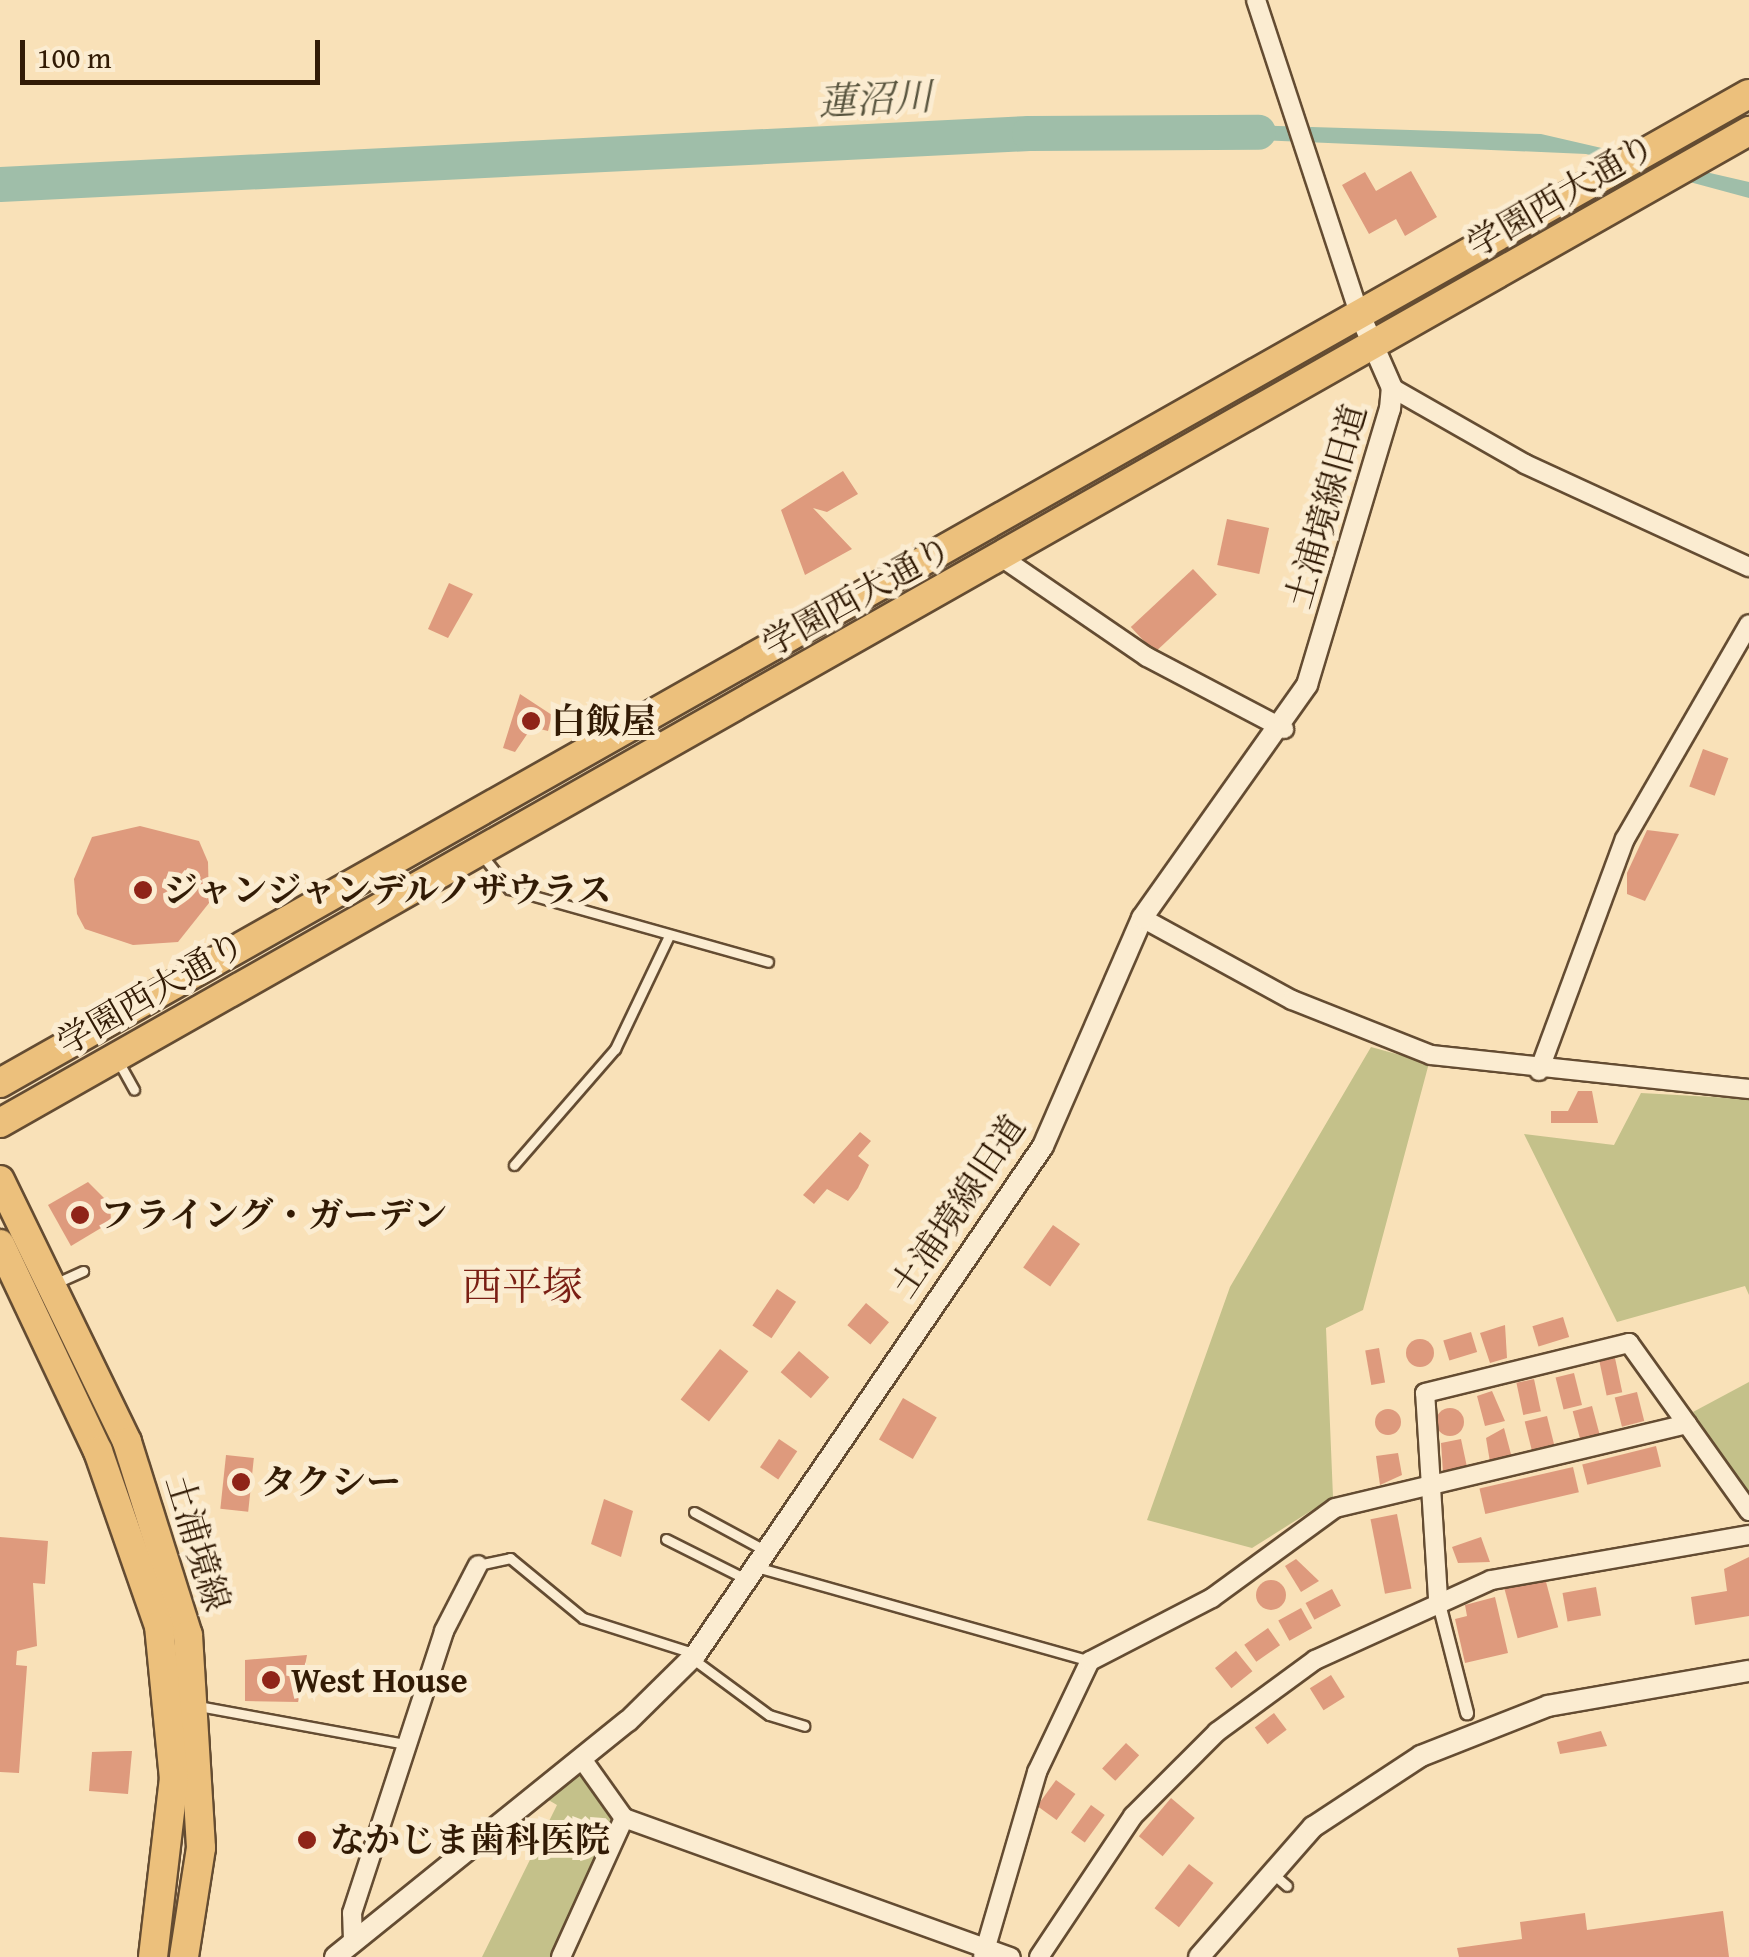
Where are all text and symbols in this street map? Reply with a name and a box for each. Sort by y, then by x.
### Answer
scale bar [25,20,325,82]
text: 100 m [37,35,111,79]
water label: 蓮沼川 [817,73,933,125]
street label: 学園西大通り [1460,124,1662,266]
street label: 土浦境線旧道 [1277,399,1375,613]
street label: 学園西大通り [755,527,959,665]
place label: 白飯屋 [551,700,656,742]
marker: 白飯屋 [520,710,542,732]
place label: ジャンジャンデルノザウラス [163,869,618,911]
marker: ジャンジャンデルノザウラス [132,879,154,901]
street label: 学園西大通り [50,922,252,1064]
street label: 土浦境線旧道 [882,1107,1034,1305]
place label: フライング・ガーデン [100,1194,450,1236]
marker: フライング・ガーデン [69,1204,91,1226]
district label: 西平塚 [462,1262,582,1310]
place label: タクシー [261,1461,401,1503]
street label: 土浦境線 [157,1470,239,1616]
marker: タクシー [230,1471,252,1493]
place label: West House [291,1659,468,1701]
marker: West House [260,1669,282,1691]
place label: なかじま歯科医院 [330,1819,610,1861]
marker: なかじま歯科医院 [294,1827,320,1853]

